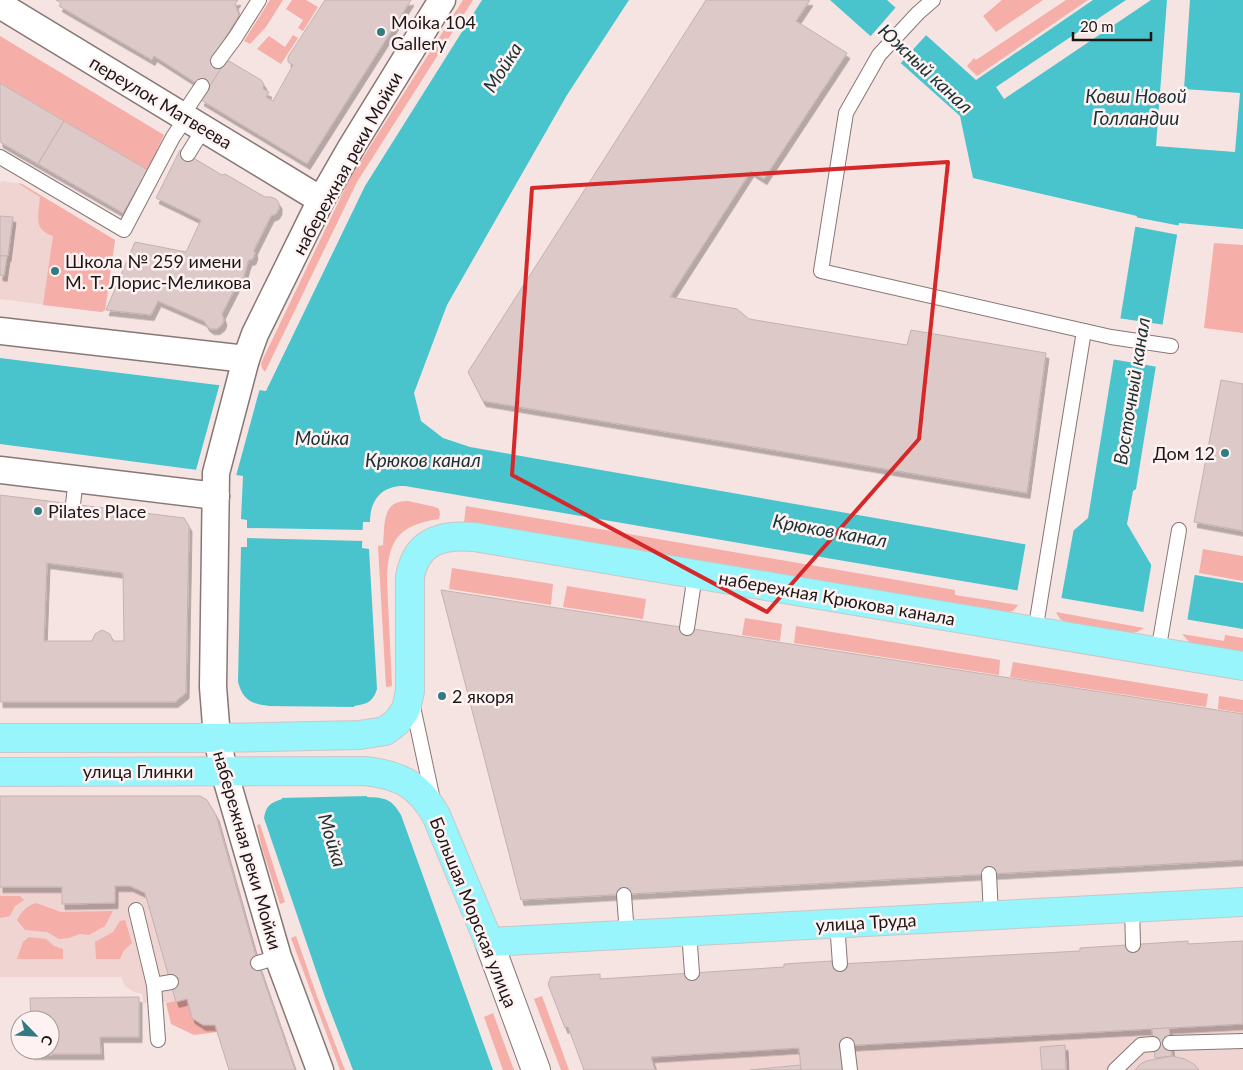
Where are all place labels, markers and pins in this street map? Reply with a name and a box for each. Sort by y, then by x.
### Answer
place label: Moika 104 Gallery [391,11,476,54]
marker: Moika 104 Gallery [375,26,387,38]
place label: Школа № 259 имени М. Т. Лорис-Меликова [65,250,251,293]
marker: Школа № 259 имени М. Т. Лорис-Меликова [49,265,61,277]
place label: Дом 12 [1153,442,1215,464]
marker: Дом 12 [1219,447,1231,459]
place label: Pilates Place [48,500,146,522]
marker: Pilates Place [32,505,44,517]
place label: 2 якоря [452,685,514,707]
marker: 2 якоря [436,690,448,702]

